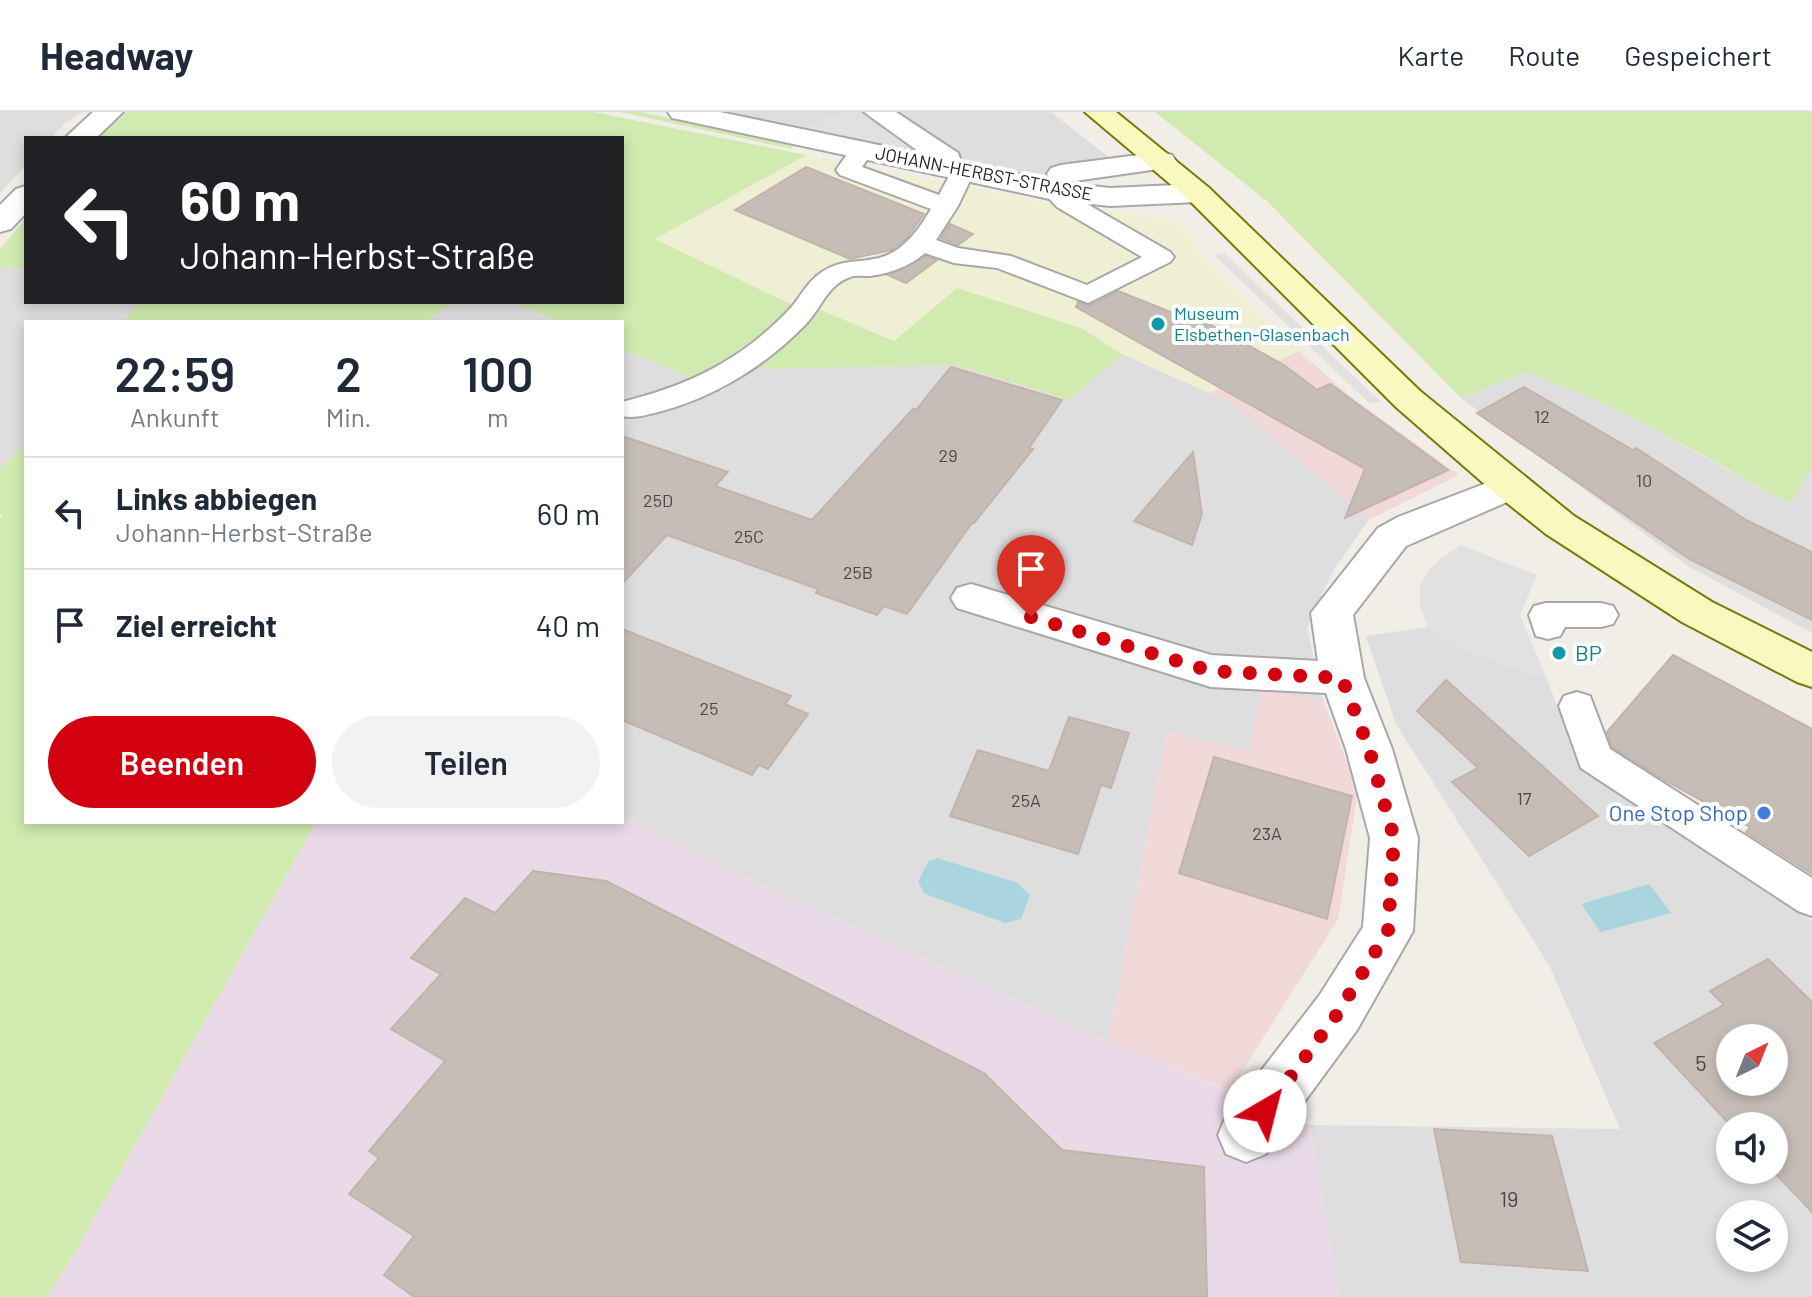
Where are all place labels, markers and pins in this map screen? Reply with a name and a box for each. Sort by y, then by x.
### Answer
place label: Museum Elsbethen-Glasenbach [1174,302,1350,345]
marker: Museum Elsbethen-Glasenbach [1149,315,1167,333]
pin [997,535,1065,617]
place label: BP [1575,639,1602,665]
marker: BP [1550,644,1568,662]
place label: One Stop Shop [1609,799,1748,825]
marker: One Stop Shop [1755,804,1773,822]

